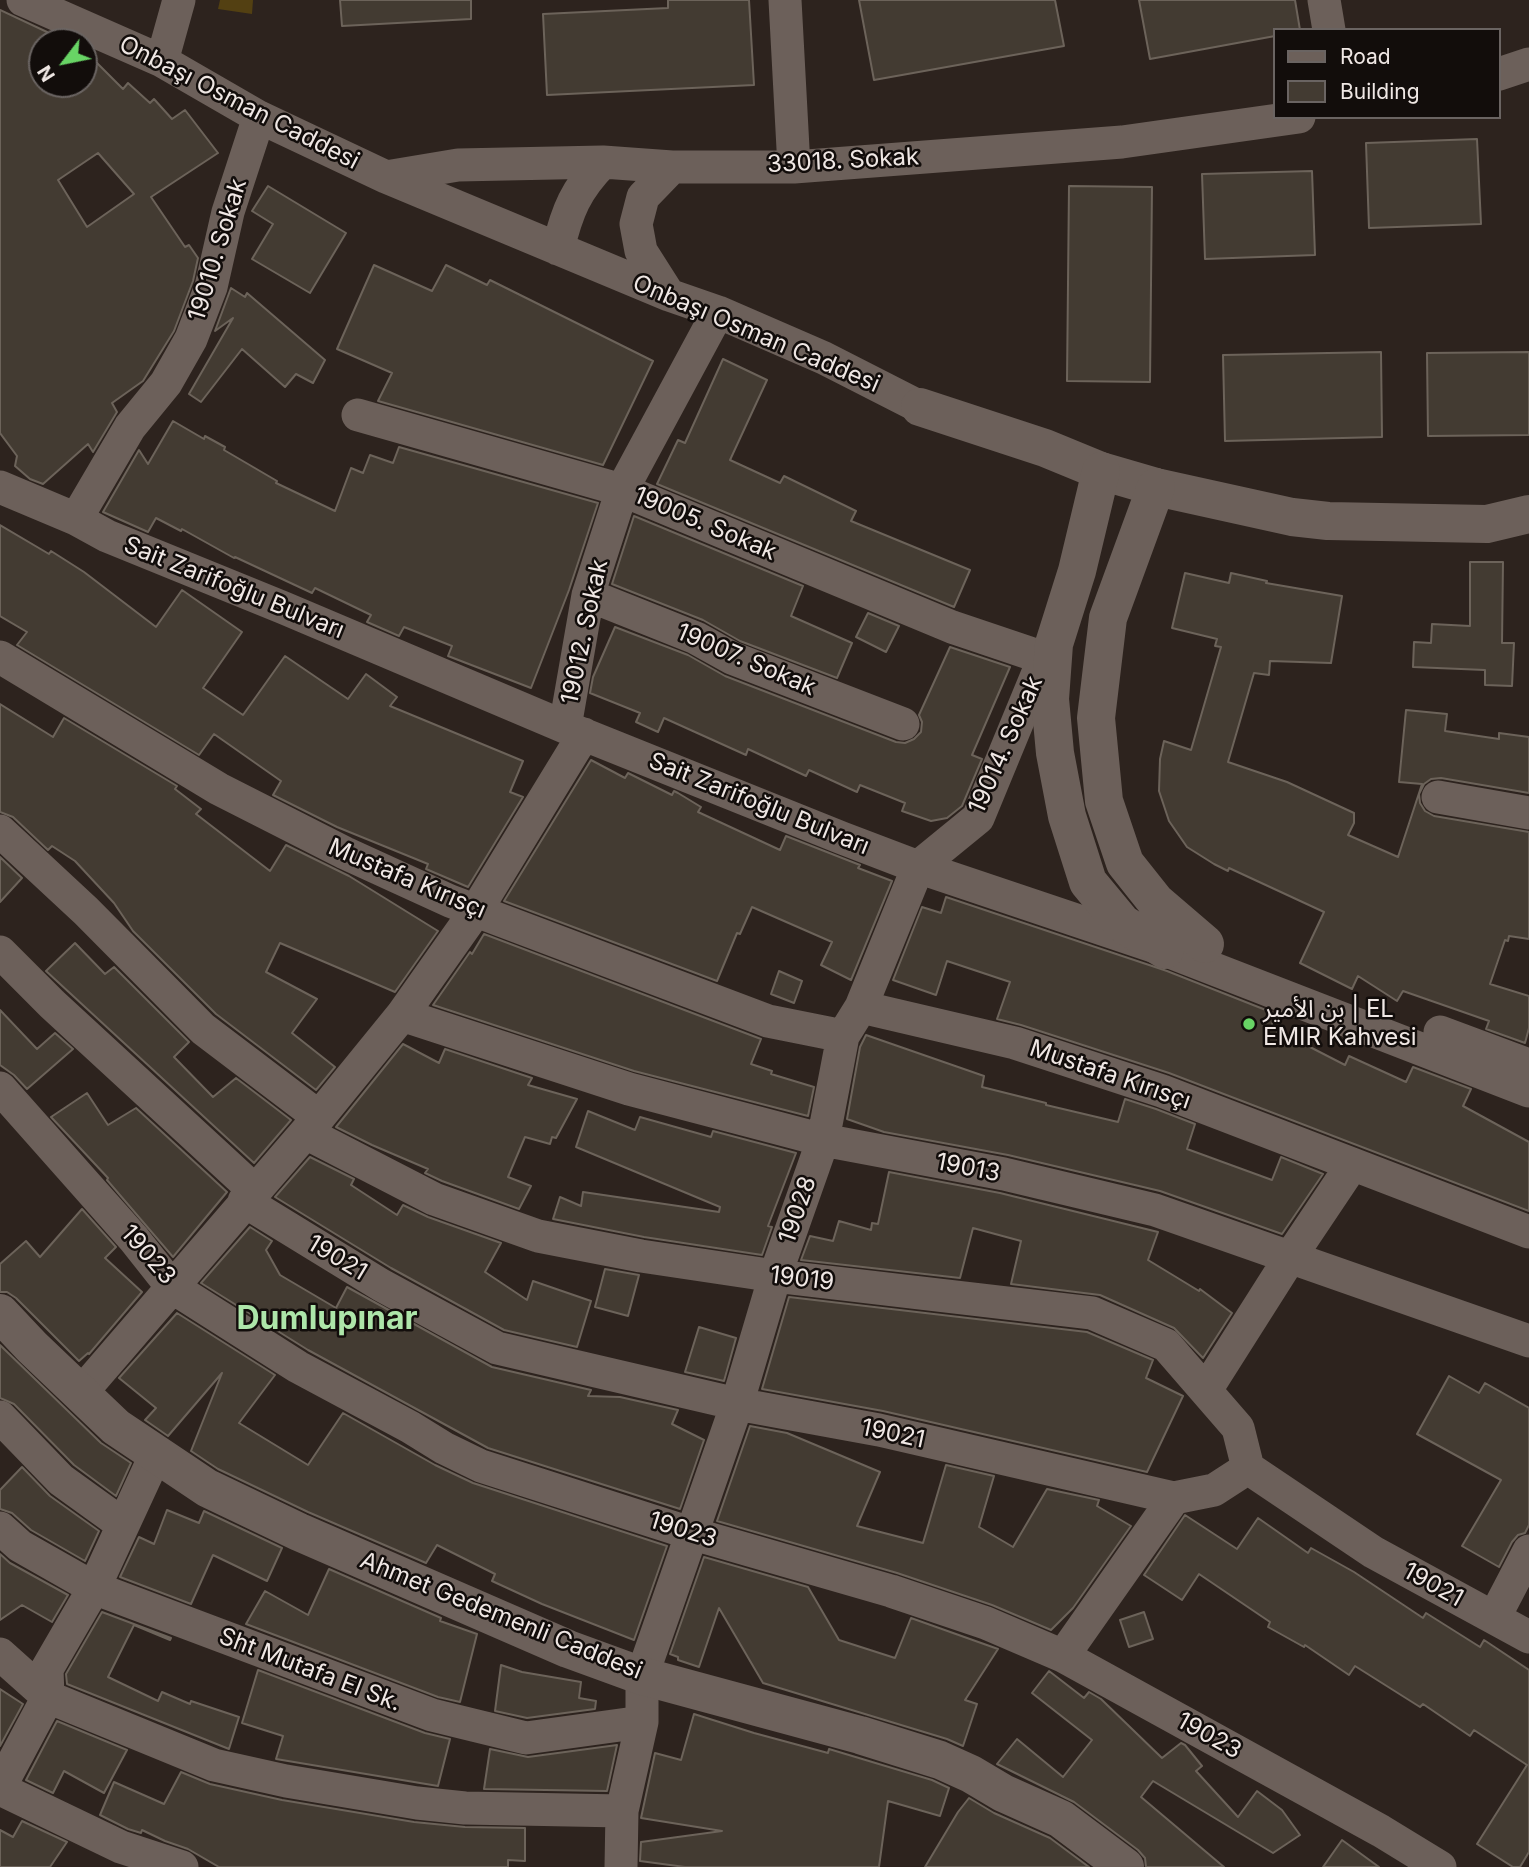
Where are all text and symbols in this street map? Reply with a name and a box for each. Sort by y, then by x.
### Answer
north arrow [28,28,98,98]
legend [1274,28,1501,119]
street label: Onbaşı Osman Caddesi [114,30,364,176]
text: Road [1340,44,1391,69]
text: N [33,61,60,86]
text: Building [1340,79,1420,104]
street label: 33018. Sokak [766,143,920,179]
street label: 19010. Sokak [183,175,253,325]
street label: Onbaşı Osman Caddesi [628,269,884,399]
street label: 19005. Sokak [629,481,781,567]
street label: Sait Zarifoğlu Bulvarı [120,531,348,645]
street label: 19012. Sokak [556,557,614,707]
street label: 19007. Sokak [672,618,820,702]
street label: 19014. Sokak [963,672,1049,818]
street label: Sait Zarifoğlu Bulvarı [645,747,873,861]
street label: Mustafa Kırısçı [324,833,490,925]
place label: بن الأمير | EL EMIR Kahvesi [1263,996,1417,1052]
marker: بن الأمير | EL EMIR Kahvesi [1241,1016,1257,1032]
street label: Mustafa Kırısçı [1026,1034,1194,1116]
street label: 19013 [934,1148,1002,1188]
street label: 19028 [773,1173,823,1247]
street label: 19023 [114,1219,182,1291]
street label: 19021 [302,1229,372,1287]
street label: 19019 [768,1261,836,1297]
district label: Dumlupınar [236,1300,418,1338]
street label: 19021 [859,1413,927,1455]
street label: 19023 [646,1506,720,1554]
street label: Ahmet Gedemenli Caddesi [356,1546,646,1686]
street label: 19021 [1398,1557,1468,1613]
street label: Sht Mutafa El Sk. [215,1622,405,1718]
street label: 19023 [1172,1707,1246,1765]

